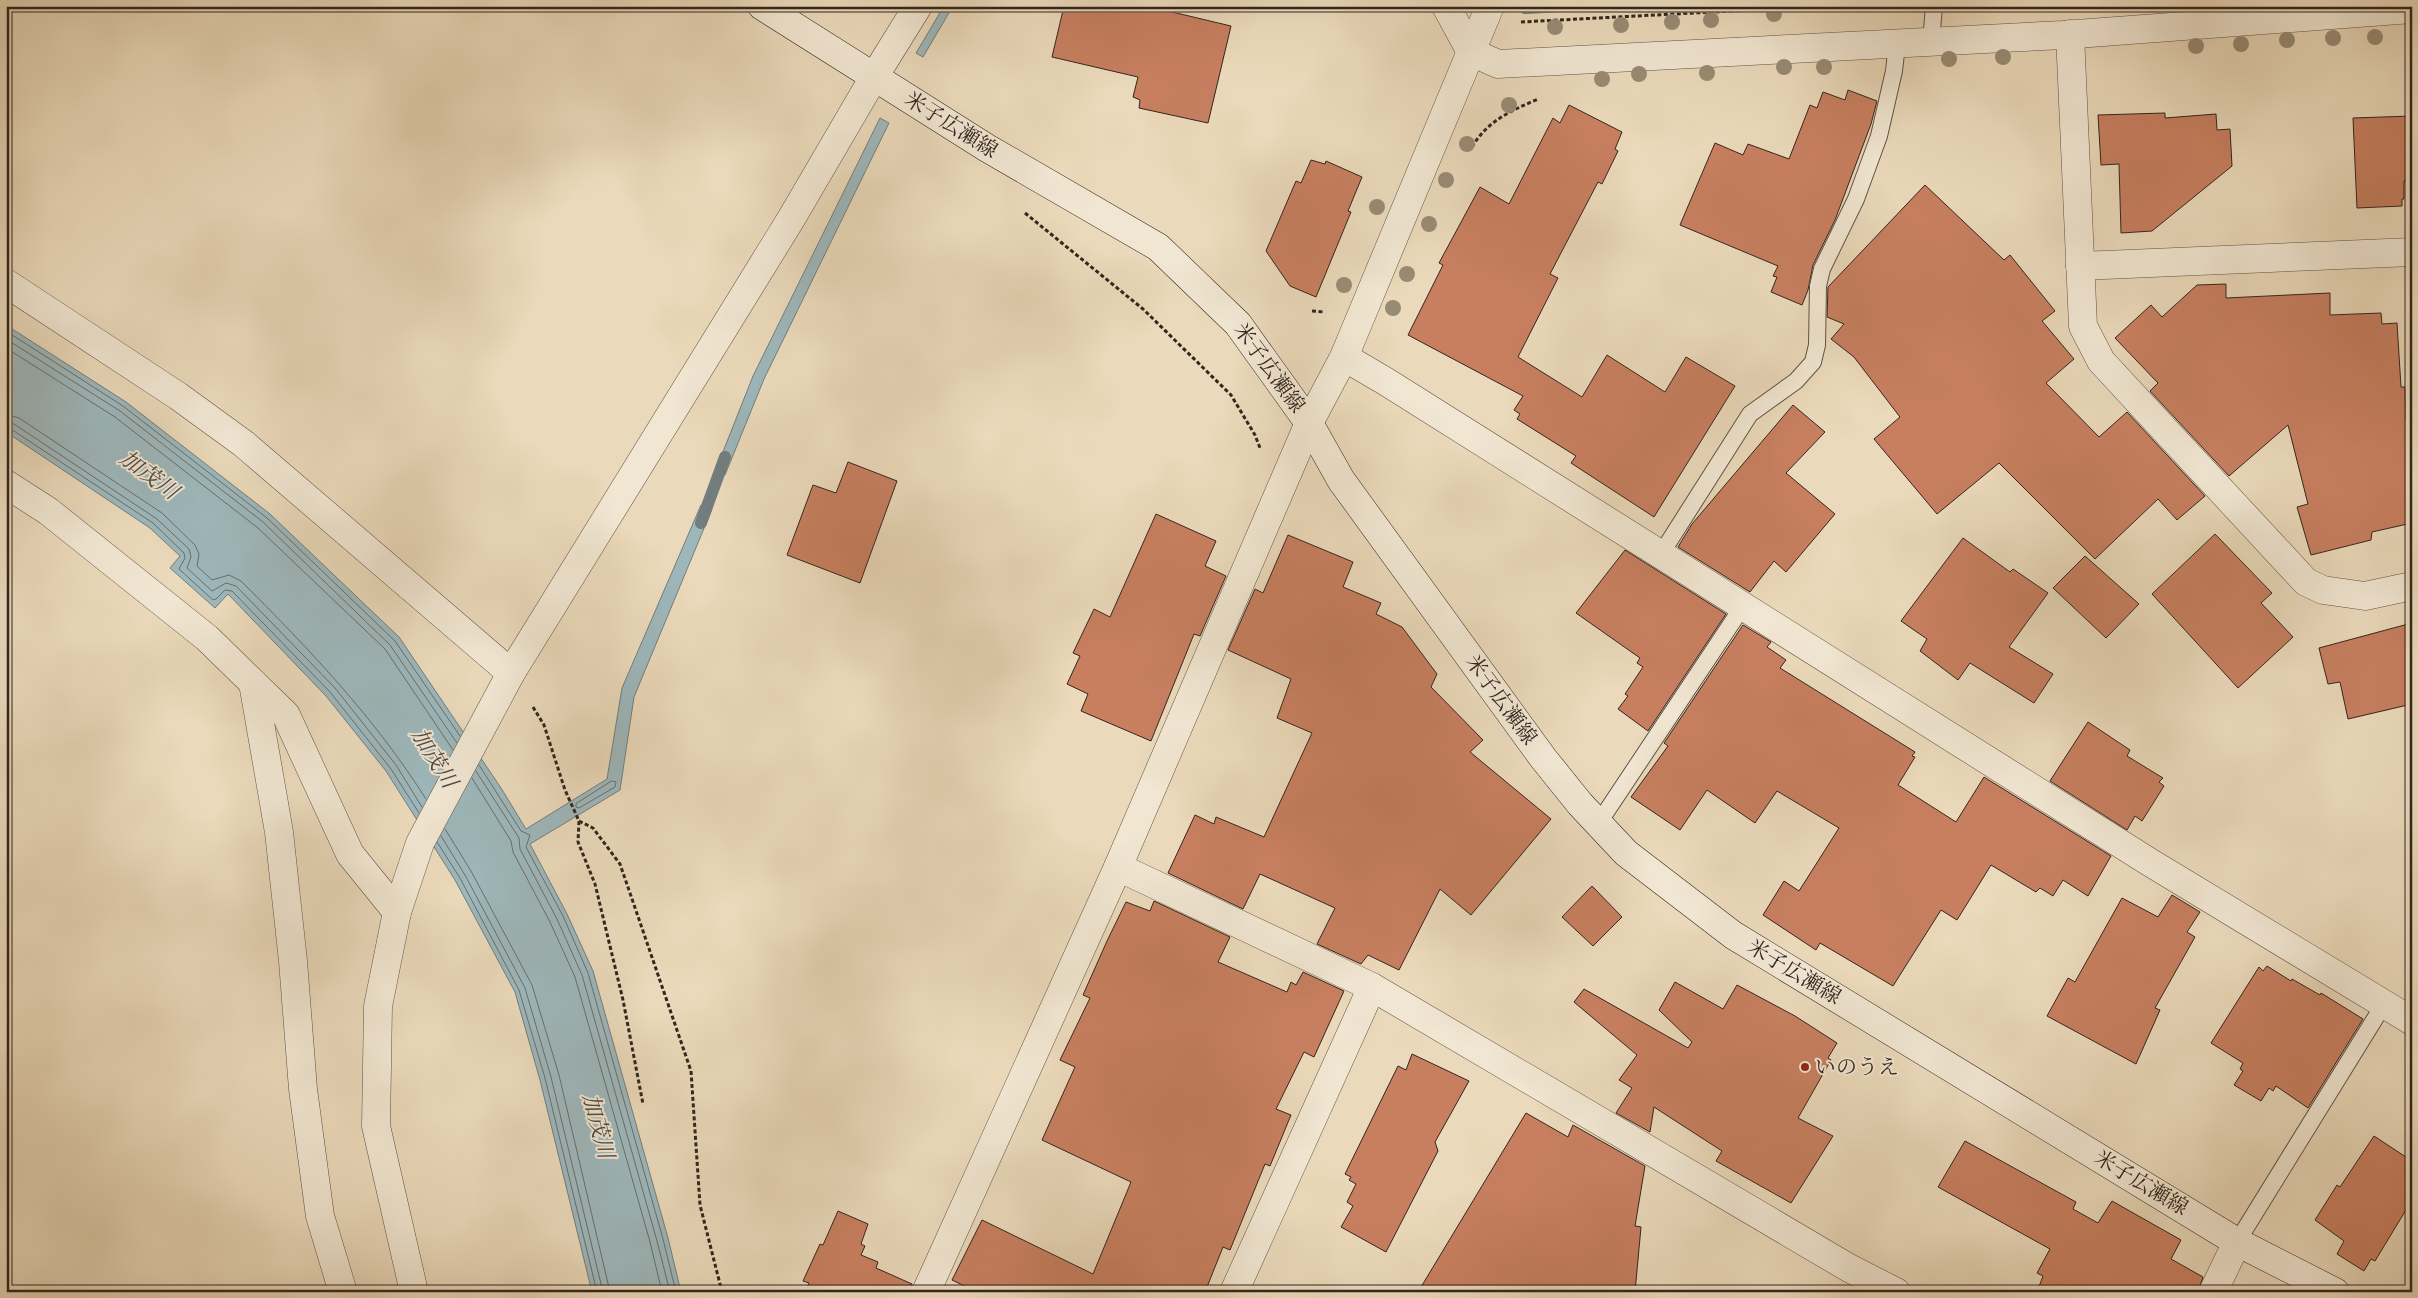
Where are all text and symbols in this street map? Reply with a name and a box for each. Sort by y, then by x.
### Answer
street label: 米子広瀬線 [899,86,1003,164]
street label: 米子広瀬線 [1227,318,1311,418]
water label: 加茂川 [114,444,186,507]
street label: 米子広瀬線 [1459,650,1543,750]
water label: 加茂川 [405,723,464,795]
street label: 米子広瀬線 [1742,933,1846,1011]
place label: いのうえ [1815,1054,1899,1081]
marker: いのうえ [1799,1061,1811,1073]
water label: 加茂川 [576,1090,621,1163]
street label: 米子広瀬線 [2089,1144,2193,1222]

